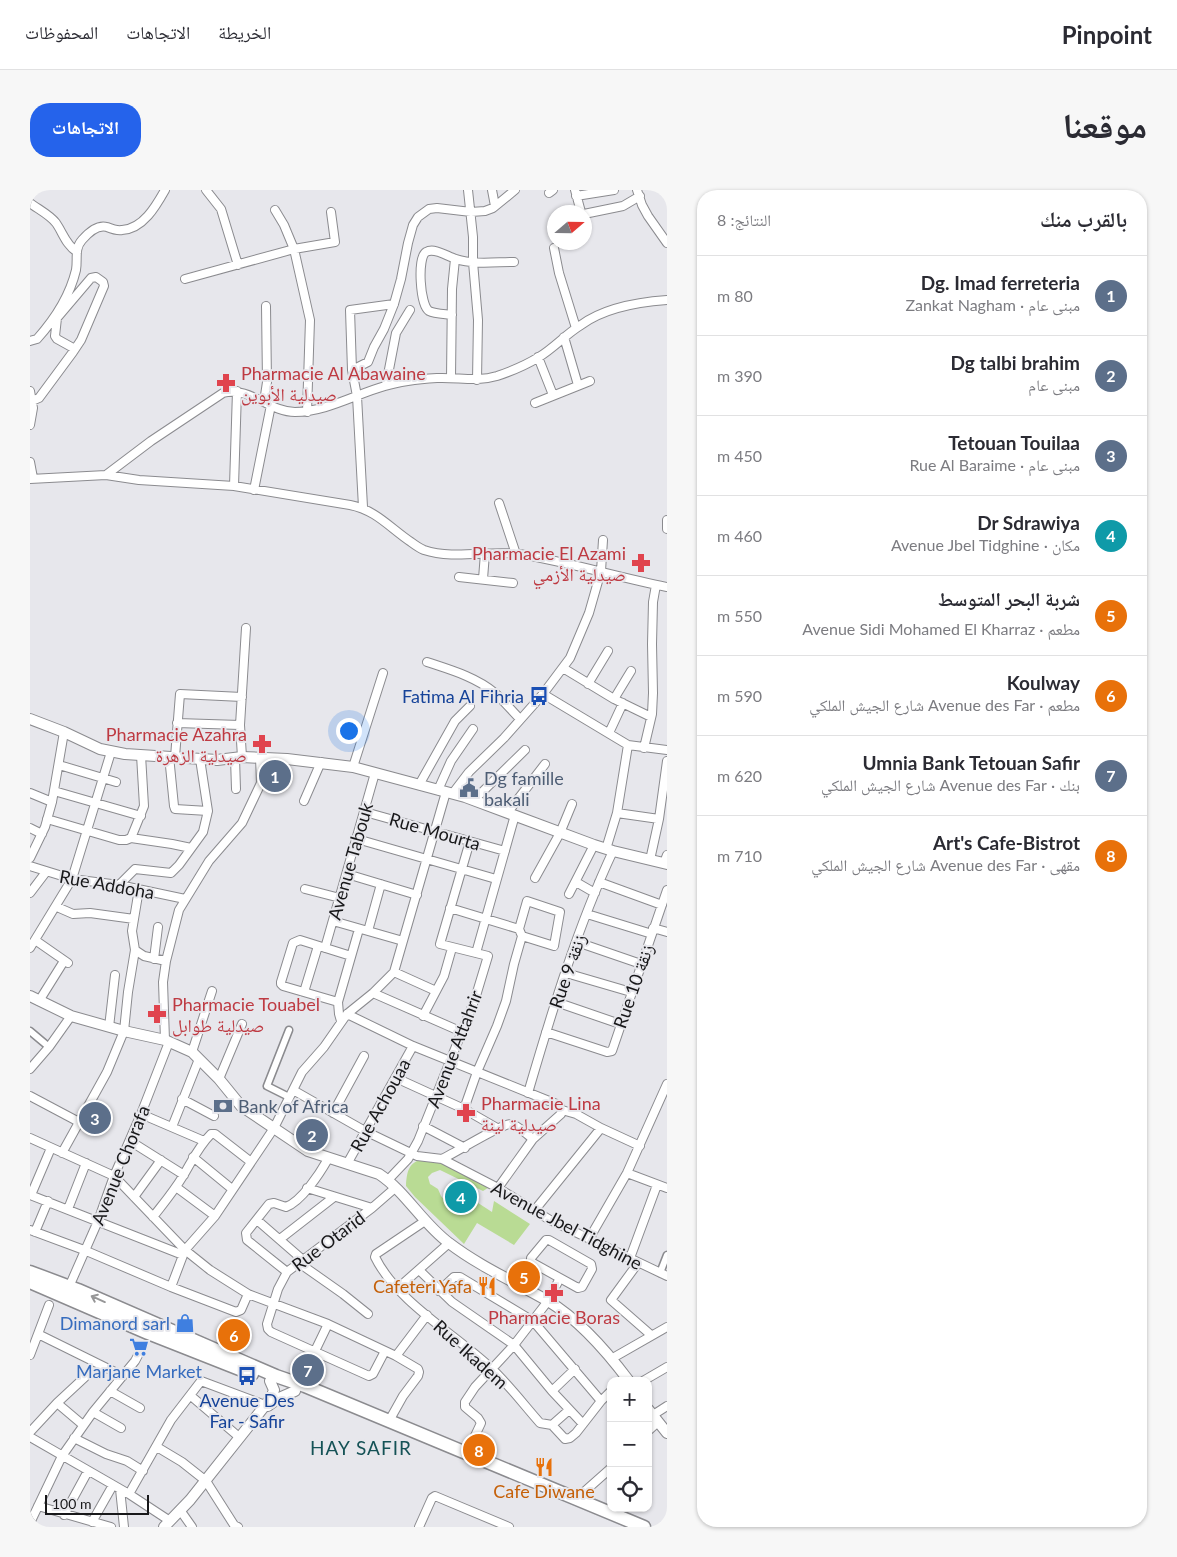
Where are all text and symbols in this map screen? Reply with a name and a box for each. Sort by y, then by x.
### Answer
text: Pinpoint [1062,20,1152,49]
text: المحفوظات [25,21,98,43]
text: الاتجاهات [126,21,190,43]
text: الخريطة [218,21,271,43]
button: الاتجاهات [30,103,141,157]
text: موقعنا [1062,103,1147,145]
north arrow [547,205,592,250]
text: بالقرب منك [1040,206,1127,231]
text: النتائج: 8 [717,210,771,229]
text: Dg. Imad ferreteria [921,271,1080,294]
text: 80 m [717,286,753,305]
text: 1 [1106,286,1116,305]
text: مبنى عام · Zankat Nagham [905,295,1080,314]
text: Dg talbi brahim [951,351,1080,374]
place label: Pharmacie Al Abawaine صيدلية الأبوين [241,362,426,406]
text: 390 m [717,366,762,385]
text: 2 [1106,366,1116,385]
pharmacy icon: Pharmacie Al Abawaine صيدلية الأبوين [215,372,237,394]
text: مبنى عام [1028,375,1080,394]
text: Tetouan Touilaa [948,431,1080,454]
text: 450 m [717,446,762,465]
text: 3 [1106,446,1116,465]
text: مبنى عام · Rue Al Baraime [909,455,1080,474]
text: Dr Sdrawiya [977,511,1080,534]
text: 460 m [717,526,762,545]
text: 4 [1106,526,1116,545]
text: مكان · Avenue Jbel Tidghine [891,535,1080,554]
place label: Pharmacie El Azami صيدلية الأزمي [472,542,626,590]
pharmacy icon: Pharmacie El Azami صيدلية الأزمي [630,552,652,574]
text: شربة البحر المتوسط [938,587,1080,610]
text: 550 m [717,606,762,625]
text: 5 [1106,606,1116,625]
text: مطعم · Avenue Sidi Mohamed El Kharraz [802,619,1080,638]
text: Koulway [1007,671,1080,694]
place label: Fatima Al Fihria [402,685,524,707]
bus stop icon: Fatima Al Fihria [528,685,550,707]
text: 590 m [717,686,762,705]
text: 6 [1106,686,1116,705]
text: مطعم · Avenue des Far شارع الجيش الملكي [809,695,1080,714]
your location [336,718,362,744]
place label: Pharmacie Azahra صيدلية الزهرة [106,723,247,766]
pharmacy icon: Pharmacie Azahra صيدلية الزهرة [251,733,273,755]
text: Umnia Bank Tetouan Safir [863,751,1080,774]
pin: 1 [259,757,291,795]
text: 620 m [717,766,762,785]
text: 7 [1106,766,1116,785]
place label: Dg famille bakali [484,767,564,810]
text: بنك · Avenue des Far شارع الجيش الملكي [821,775,1080,794]
public building icon: Dg famille bakali [458,777,480,799]
street label: Avenue Tabouk [323,799,377,922]
street label: Rue Mourta [387,808,483,854]
text: Art's Cafe-Bistrot [933,831,1080,854]
text: 710 m [717,846,762,865]
text: 8 [1106,846,1116,865]
text: مقهى · Avenue des Far شارع الجيش الملكي [811,855,1080,874]
street label: Rue Addoha [58,865,156,903]
street label: Rue 9 زنقة [544,931,590,1011]
street label: Rue 10 زنقة [608,941,658,1031]
street label: Avenue Attahrir [422,987,487,1111]
place label: Pharmacie Touabel صيدلية طوابل [172,993,320,1037]
pharmacy icon: Pharmacie Touabel صيدلية طوابل [146,1003,168,1025]
street label: Rue Achouaa [345,1055,415,1155]
place label: Pharmacie Lina صيدلية لينة [481,1092,601,1135]
bank icon: Bank of Africa [212,1095,234,1117]
place label: Bank of Africa [238,1095,349,1117]
pin: 3 [79,1099,111,1137]
street label: Avenue Chorafa [86,1102,154,1228]
pharmacy icon: Pharmacie Lina صيدلية لينة [455,1102,477,1124]
pin: 2 [296,1116,328,1154]
street label: Avenue Jbel Tidghine [488,1176,646,1274]
pin: 4 [445,1178,477,1216]
street label: Rue Otarid [287,1206,369,1276]
pin: 5 [508,1258,540,1296]
place label: Cafeteri.Yafa [373,1275,472,1297]
restaurant icon: Cafeteri.Yafa [476,1275,498,1297]
pharmacy icon: Pharmacie Boras [543,1282,565,1304]
one-way arrow [91,1294,106,1304]
place label: Pharmacie Boras [488,1306,620,1328]
place label: Dimanord sarl [60,1312,170,1334]
shop icon: Dimanord sarl [174,1312,196,1334]
street label: Rue Ikadem [429,1315,513,1393]
pin: 6 [218,1316,250,1354]
supermarket icon: Marjane Market [128,1336,150,1358]
pin: 7 [292,1351,324,1389]
place label: Marjane Market [76,1360,202,1382]
bus stop icon: Avenue Des Far - Safir [236,1365,258,1387]
map controls [607,1377,652,1512]
button: + [607,1377,652,1422]
place label: Avenue Des Far - Safir [199,1389,295,1432]
button: − [607,1422,652,1467]
pin: 8 [463,1431,495,1469]
district label: HAY SAFIR [310,1436,412,1459]
restaurant icon: Cafe Diwane [533,1456,555,1478]
button: locate [607,1467,652,1512]
place label: Cafe Diwane [493,1480,595,1502]
scale bar [45,1492,149,1515]
text: 100 m [52,1495,91,1512]

